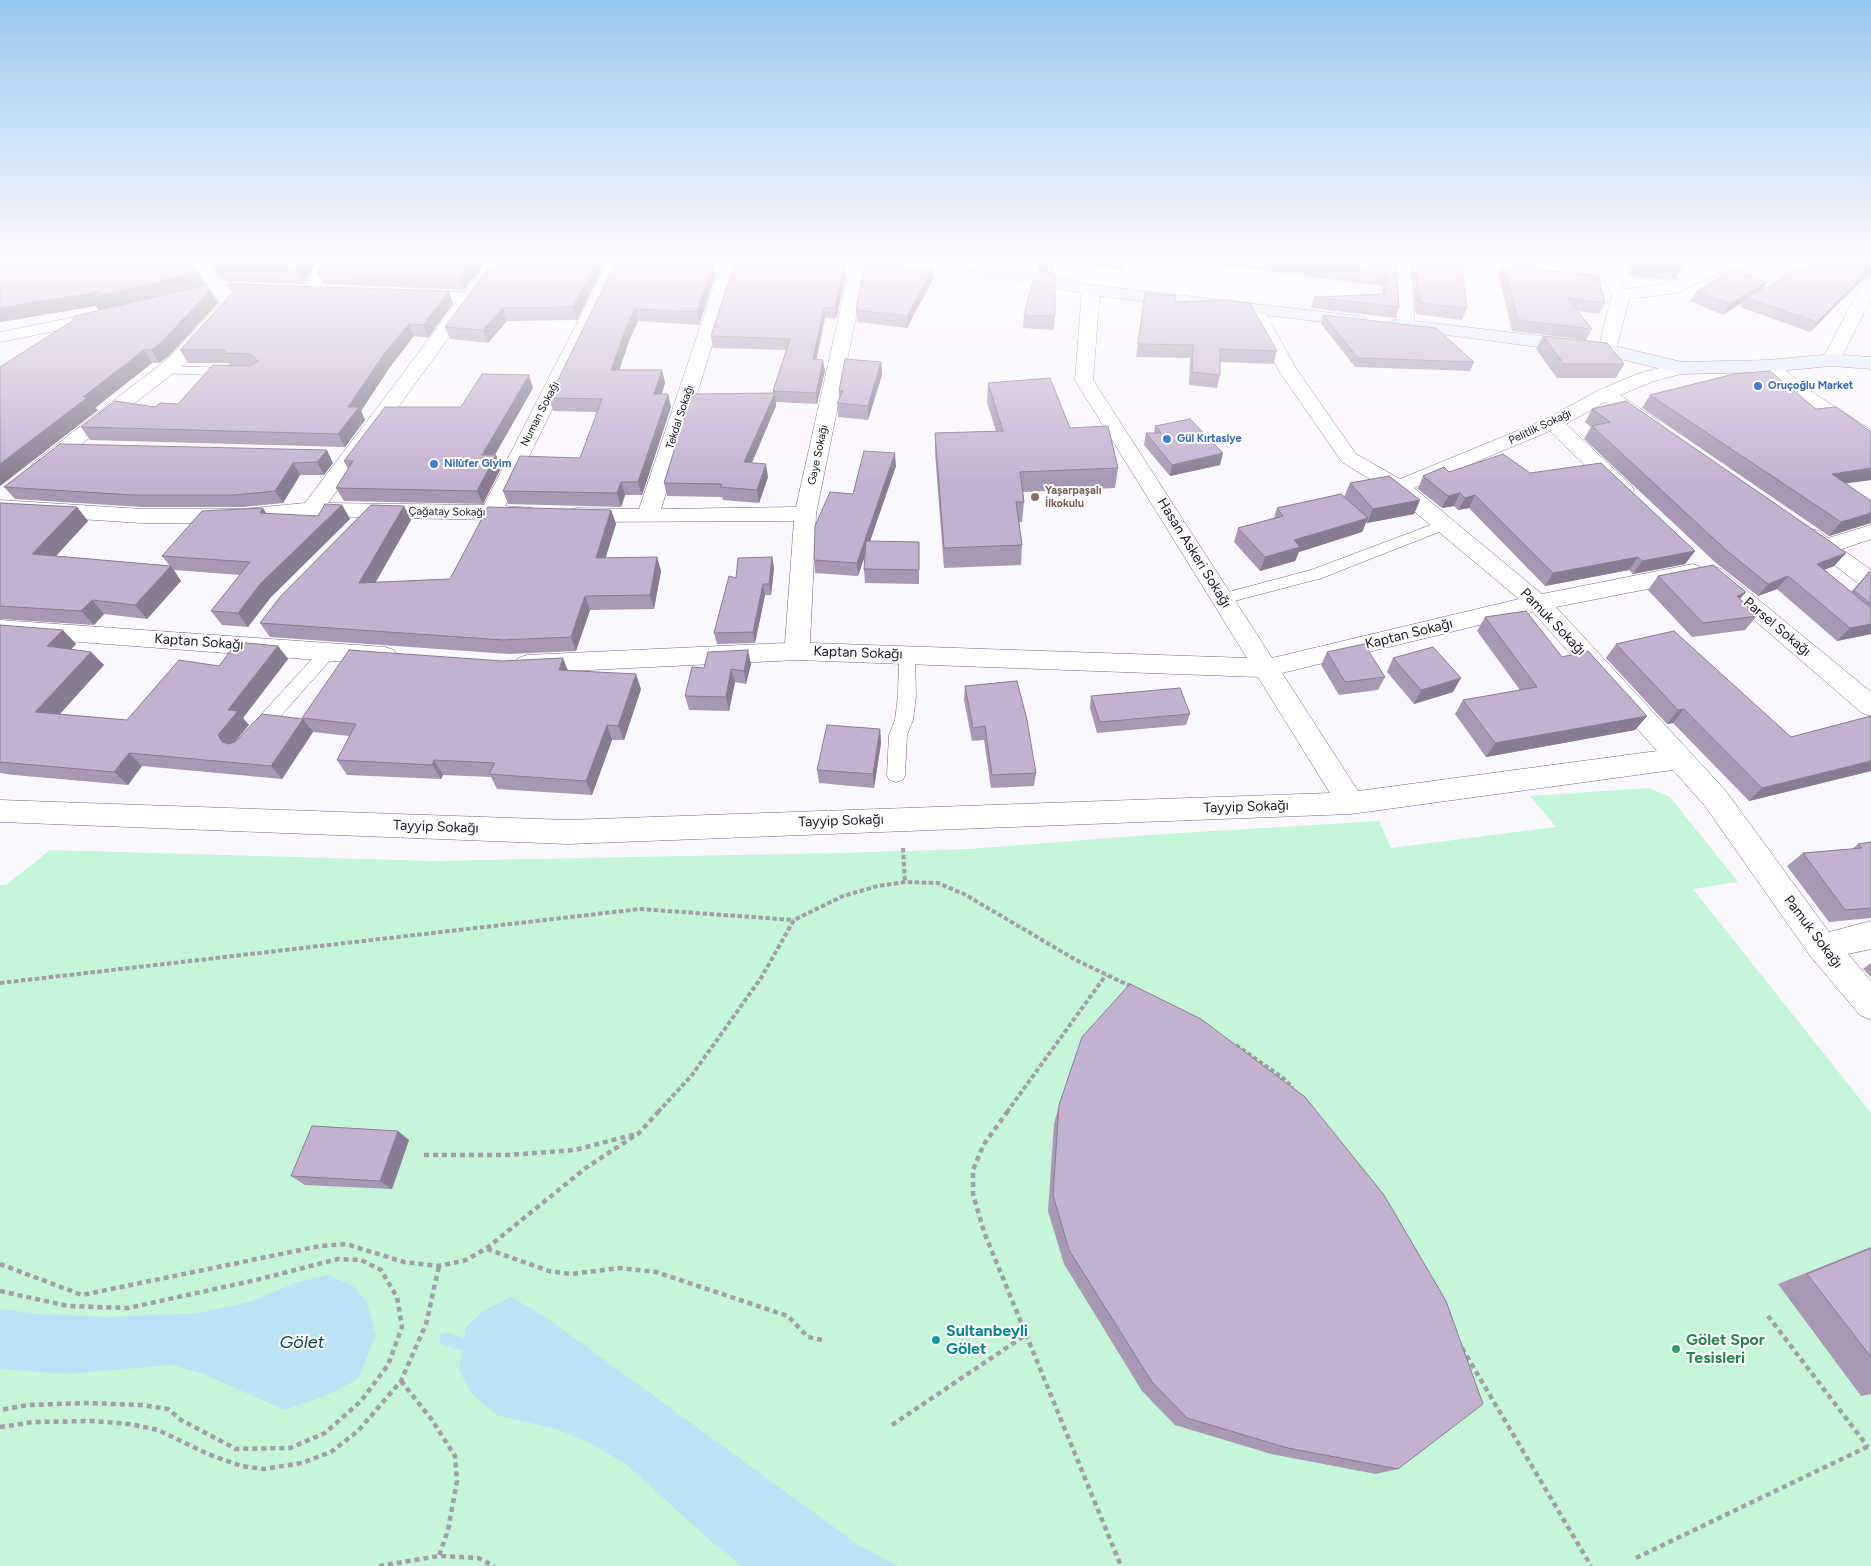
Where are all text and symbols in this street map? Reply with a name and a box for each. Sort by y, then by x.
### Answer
street label: Numan Sokağı [518,379,562,449]
place label: Oruçoğlu Market [1768,379,1853,393]
marker: Oruçoğlu Market [1752,380,1764,392]
street label: Tekdal Sokağı [663,383,697,451]
street label: Pelitlik Sokağı [1507,407,1573,447]
street label: Gaye Sokağı [805,424,831,486]
place label: Gül Kırtasiye [1177,432,1242,446]
marker: Gül Kırtasiye [1161,433,1173,445]
place label: Nilùfer Giyim [444,457,511,471]
marker: Nilùfer Giyim [428,458,440,470]
place label: Yaşarpaşalı İlkokulu [1045,484,1102,510]
marker: Yaşarpaşalı İlkokulu [1029,491,1041,503]
street label: Hasan Askeri Sokağı [1153,495,1235,611]
street label: Çağatay Sokağı [409,505,485,519]
street label: Pamuk Sokağı [1517,585,1589,659]
street label: Parsel Sokağı [1740,594,1814,660]
street label: Kaptan Sokağı [1364,615,1454,653]
street label: Kaptan Sokağı [154,631,244,653]
street label: Kaptan Sokağı [813,643,903,663]
street label: Tayyip Sokağı [1203,797,1289,817]
street label: Tayyip Sokağı [798,811,884,831]
street label: Tayyip Sokağı [393,817,479,837]
street label: Pamuk Sokağı [1780,892,1846,972]
place label: Sultanbeyli Gölet [946,1321,1028,1359]
place label: Gölet Spor Tesisleri [1686,1330,1765,1368]
water label: Gölet [280,1332,324,1354]
marker: Sultanbeyli Gölet [930,1334,942,1346]
marker: Gölet Spor Tesisleri [1670,1343,1682,1355]

